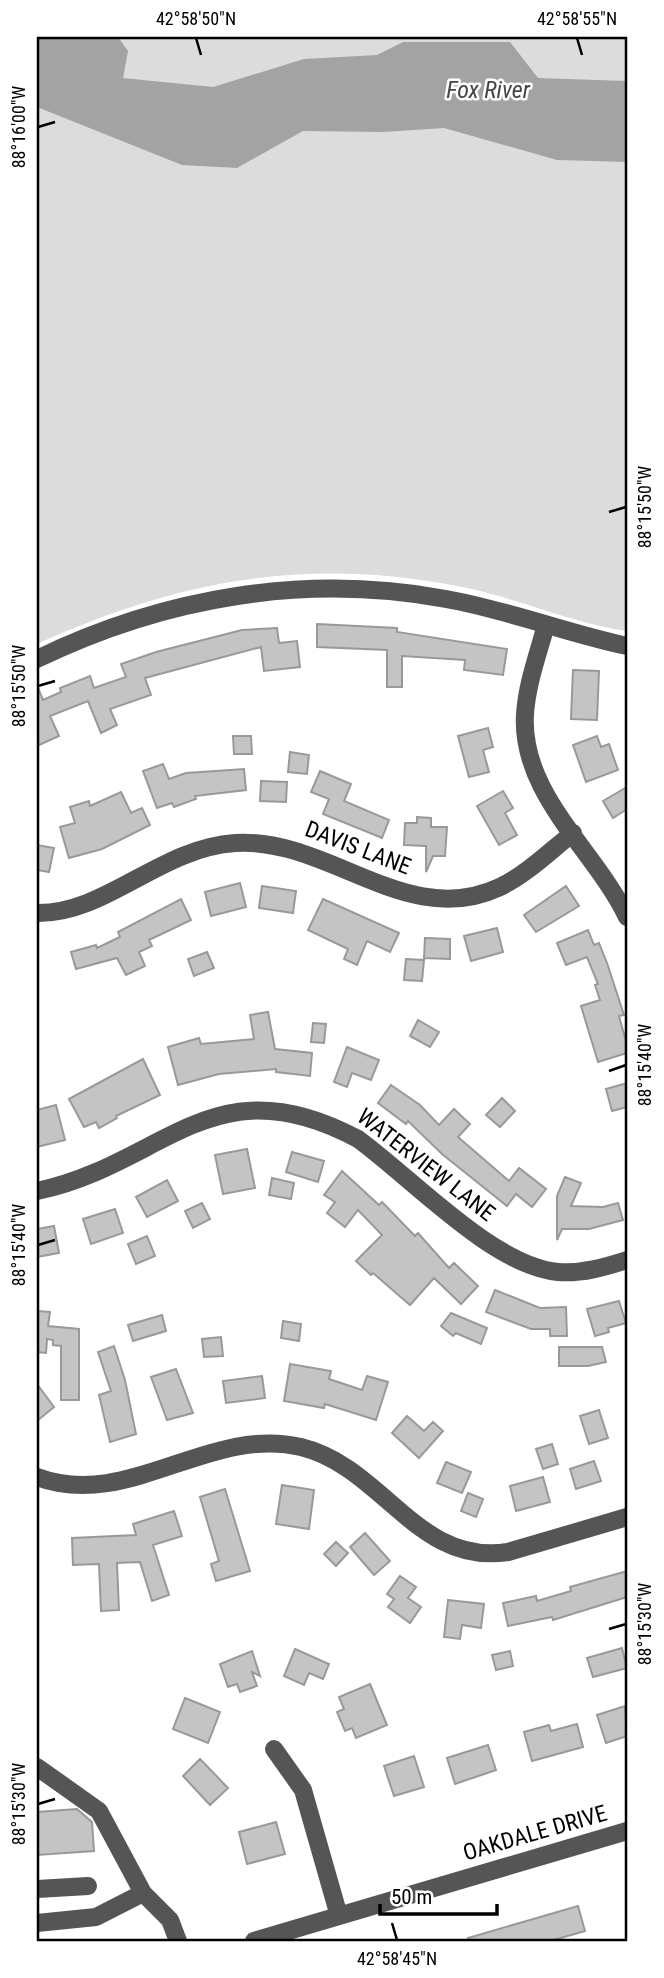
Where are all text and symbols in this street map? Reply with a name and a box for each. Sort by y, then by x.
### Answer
text: 42°58'50"N [156,8,236,29]
text: 42°58'55"N [537,8,617,29]
water label: Fox River [446,76,531,104]
text: 88°16'00"W [8,85,29,168]
text: 88°15'50"W [634,465,655,548]
text: 88°15'50"W [8,644,29,727]
street label: DAVIS LANE [301,815,415,881]
text: 88°15'40"W [634,1023,655,1106]
street label: WATERVIEW LANE [352,1103,500,1227]
text: 88°15'40"W [8,1203,29,1286]
text: 88°15'30"W [634,1582,655,1665]
text: 88°15'30"W [8,1762,29,1845]
street label: OAKDALE DRIVE [460,1800,610,1866]
scale bar [380,1873,498,1917]
text: 50 m [391,1885,432,1909]
text: 42°58'45"N [357,1948,437,1969]

